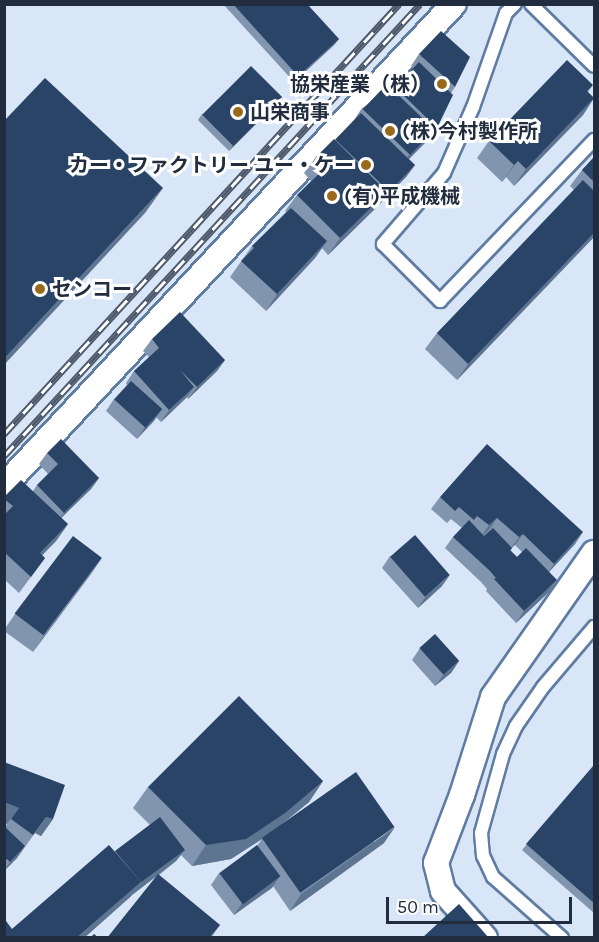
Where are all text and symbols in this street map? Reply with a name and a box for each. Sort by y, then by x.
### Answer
place label: 協栄産業（株） [290,72,430,96]
marker: 協栄産業（株） [435,77,449,91]
place label: 山栄商事 [250,100,330,124]
marker: 山栄商事 [231,105,245,119]
place label: (株)今村製作所 [402,119,538,143]
marker: (株)今村製作所 [383,124,397,138]
place label: カー・ファクトリー ユー・ケー [69,153,354,177]
marker: カー・ファクトリー ユー・ケー [359,158,373,172]
place label: (有)平成機械 [344,184,460,208]
marker: (有)平成機械 [325,189,339,203]
place label: センコー [52,277,132,301]
marker: センコー [33,282,47,296]
scale bar [389,885,575,923]
text: 50 m [397,896,439,918]

